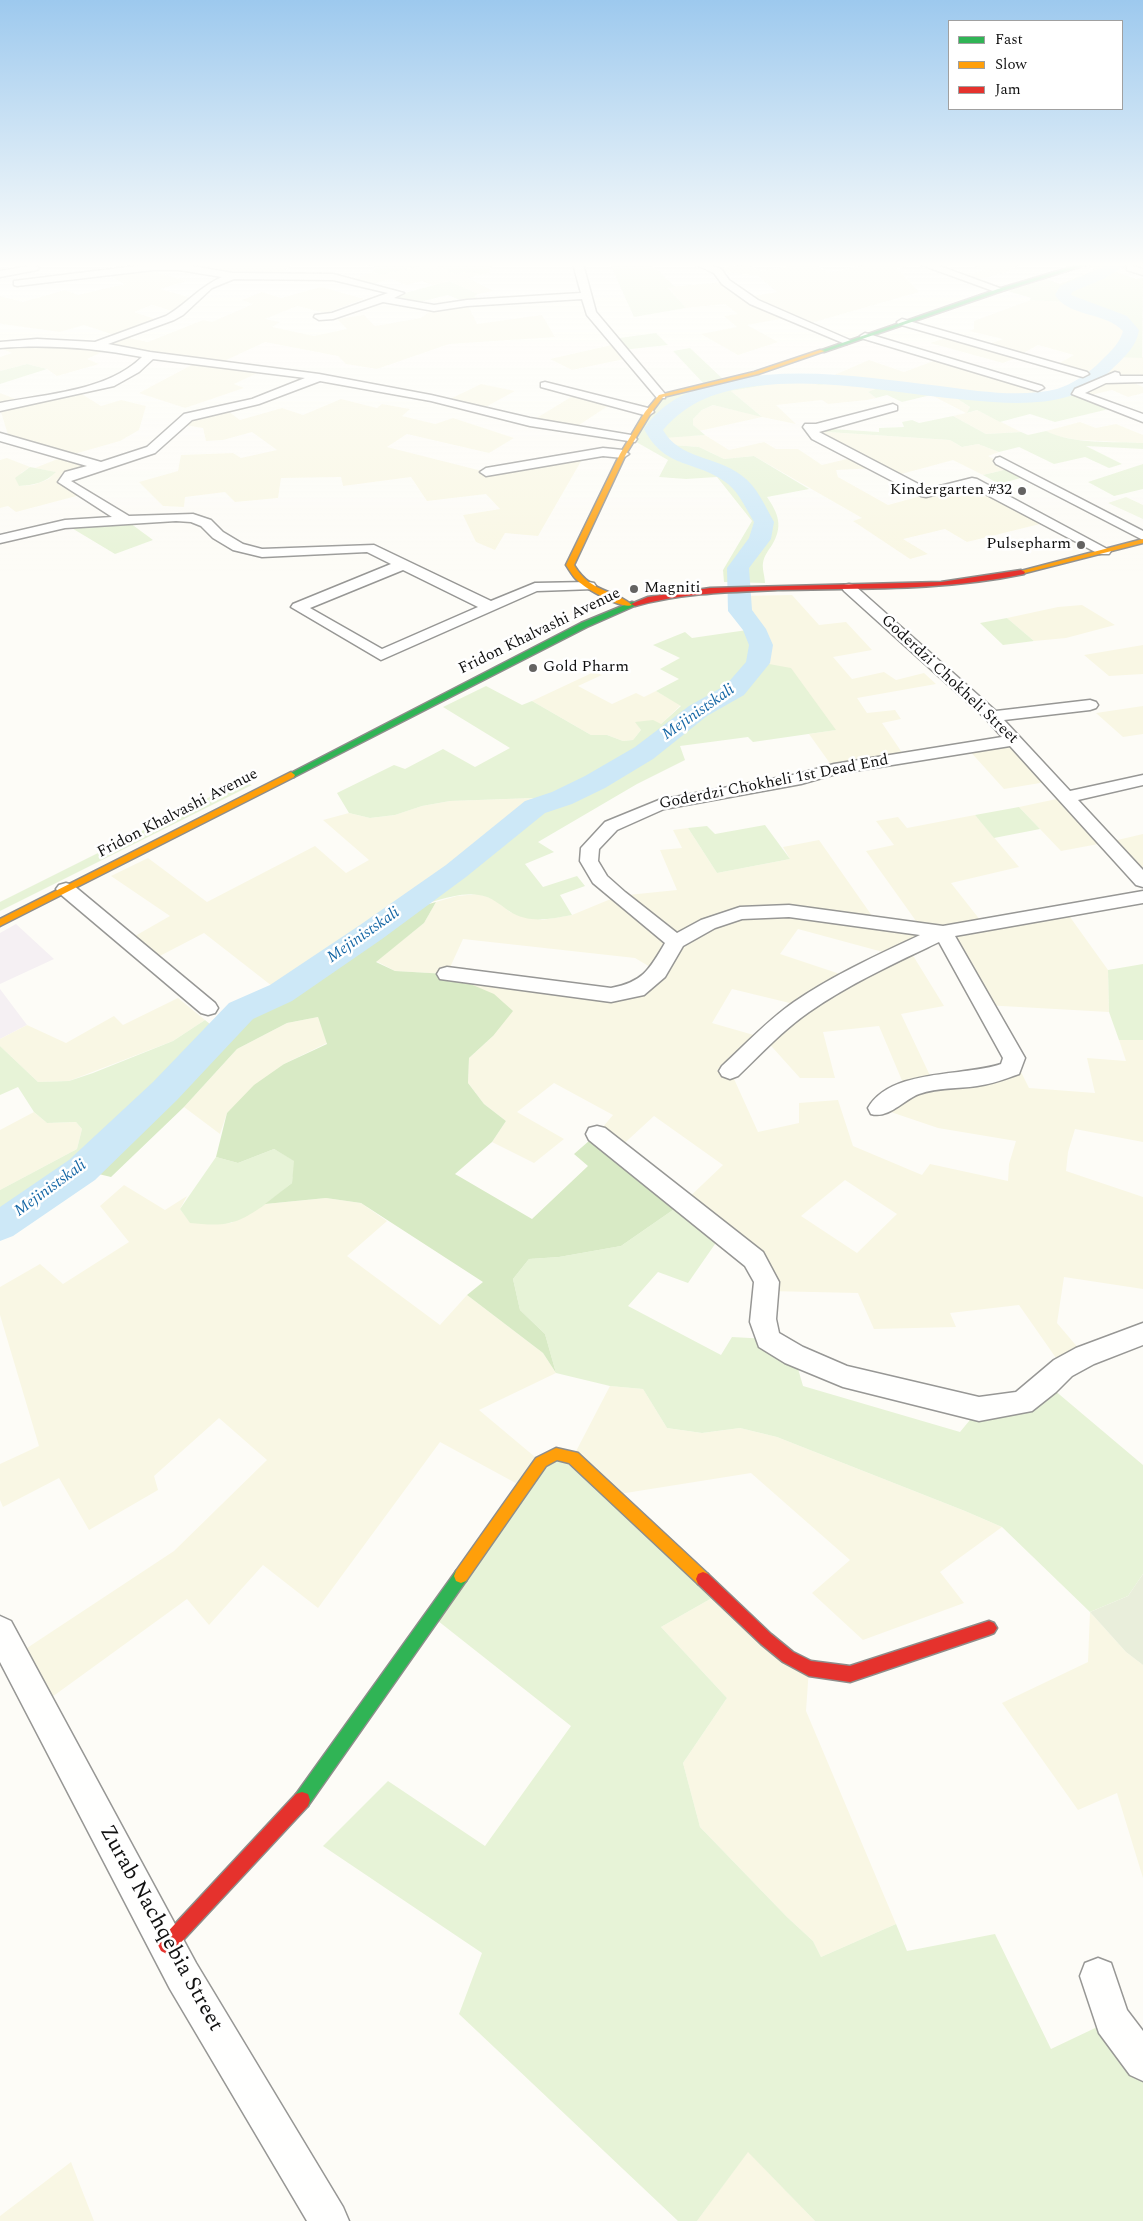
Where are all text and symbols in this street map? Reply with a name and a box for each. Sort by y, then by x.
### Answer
legend [948,20,1123,110]
text: Fast [995,28,1023,51]
text: Slow [995,53,1027,76]
text: Jam [995,78,1021,101]
place label: Kindergarten #32 [890,481,1012,501]
marker: Kindergarten #32 [1016,485,1028,497]
place label: Pulsepharm [986,535,1071,555]
marker: Pulsepharm [1075,539,1087,551]
place label: Magniti [644,579,701,599]
marker: Magniti [628,583,640,595]
street label: Fridon Khalvashi Avenue [456,584,624,680]
street label: Goderdzi Chokheli Street [876,611,1022,749]
place label: Gold Pharm [543,658,629,678]
marker: Gold Pharm [527,662,539,674]
water label: Mejinistskali [659,681,739,745]
street label: Goderdzi Chokheli 1st Dead End [658,751,890,815]
street label: Fridon Khalvashi Avenue [94,765,262,863]
water label: Mejinistskali [324,904,404,968]
water label: Mejinistskali [11,1156,91,1222]
street label: Zurab Nachqebia Street [92,1821,228,2037]

